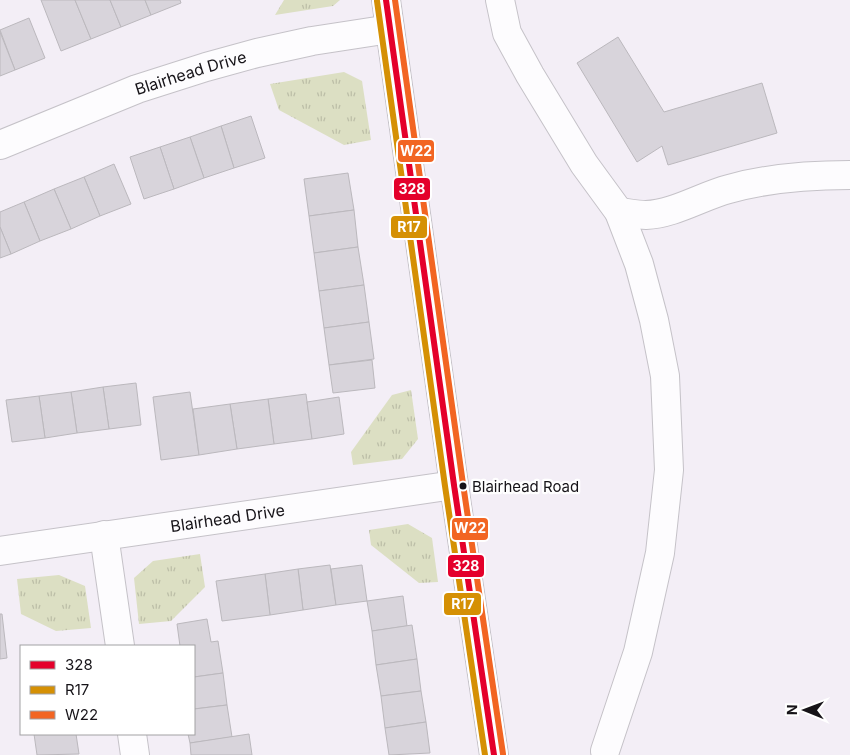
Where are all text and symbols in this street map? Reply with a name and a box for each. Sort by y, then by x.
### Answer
street label: Blairhead Drive [132,46,248,99]
line badge: W22 [397,139,435,163]
text: W22 [400,142,432,159]
line badge: 328 [393,177,431,201]
text: 328 [399,180,425,197]
line badge: R17 [390,215,428,239]
text: R17 [397,218,421,235]
place label: Blairhead Road [472,477,579,496]
marker: Blairhead Road [458,481,468,491]
street label: Blairhead Drive [169,500,286,536]
line badge: W22 [451,517,489,541]
text: W22 [454,519,486,536]
line badge: 328 [447,554,485,578]
text: 328 [453,557,479,574]
line badge: R17 [443,592,482,616]
text: R17 [451,595,475,612]
legend [20,645,195,735]
text: 328 [65,655,93,674]
text: R17 [65,680,89,699]
north arrow [780,685,830,735]
text: N [783,704,800,715]
text: W22 [65,705,98,724]

